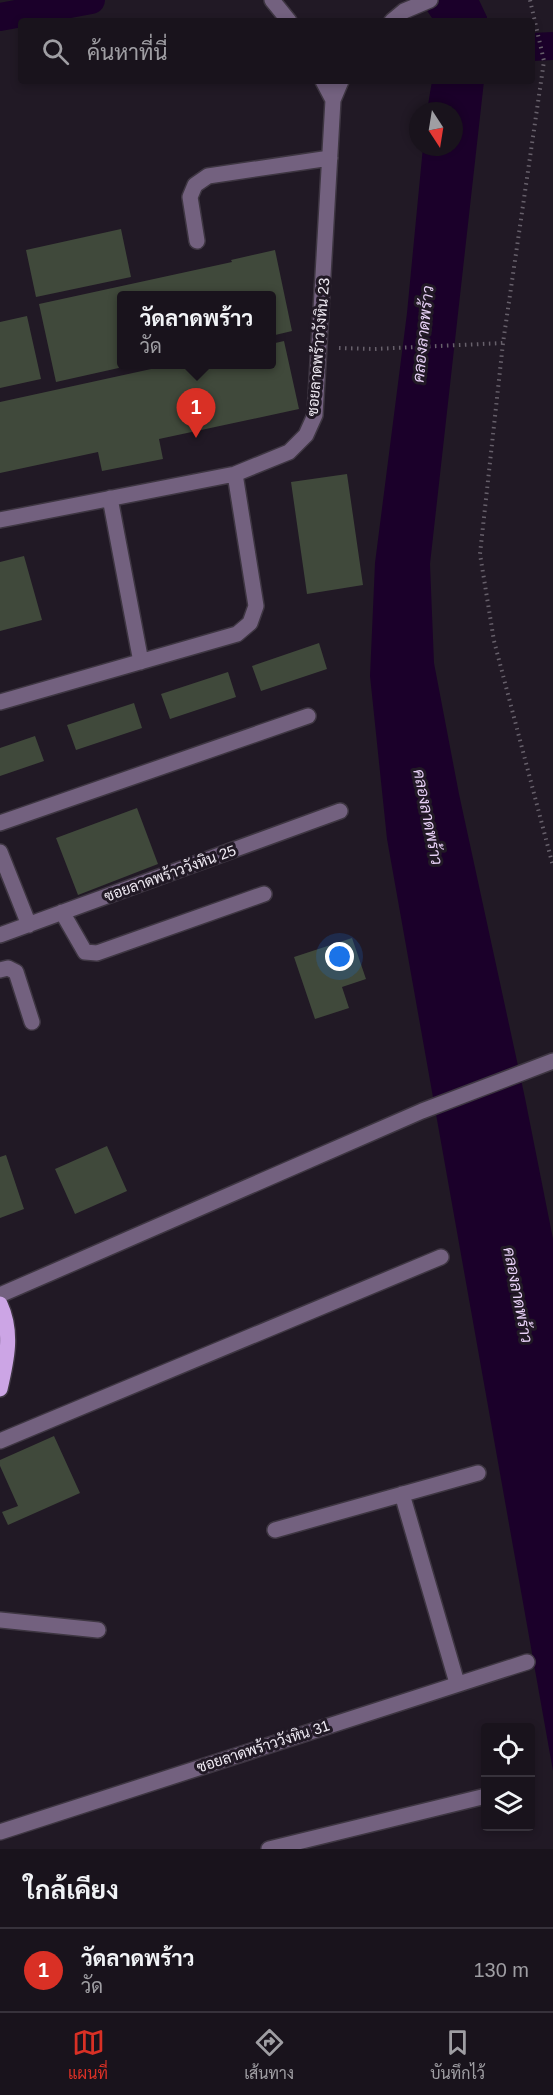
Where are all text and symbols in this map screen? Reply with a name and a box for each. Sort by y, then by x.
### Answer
search box [18,18,535,84]
icon: search [39,35,72,68]
text: ค้นหาที่นี่ [87,40,167,65]
north arrow [409,102,463,156]
street label: ซอยลาดพร้าววังหิน 23 [302,277,333,417]
water label: คลองลาดพร้าว [406,284,437,383]
popup [117,291,276,369]
text: วัดลาดพร้าว [140,306,253,331]
text: วัด [140,335,162,357]
pin: 1 [176,388,216,438]
water label: คลองลาดพร้าว [410,767,449,866]
street label: ซอยลาดพร้าววังหิน 25 [101,840,238,905]
your location [325,942,354,971]
water label: คลองลาดพร้าว [500,1245,539,1344]
street label: ซอยลาดพร้าววังหิน 31 [194,1715,332,1776]
map controls [481,1723,535,1831]
button: locate [481,1723,535,1777]
button: layers [481,1777,535,1831]
text: ใกล้เคียง [24,1875,119,1905]
text: วัดลาดพร้าว [81,1946,194,1971]
text: 1 [38,1959,49,1981]
text: 130 m [473,1959,529,1981]
text: วัด [81,1975,103,1997]
tab: แผนที่ [68,2026,108,2083]
tab: เส้นทาง [244,2026,294,2083]
tab: บันทึกไว้ [430,2026,485,2083]

